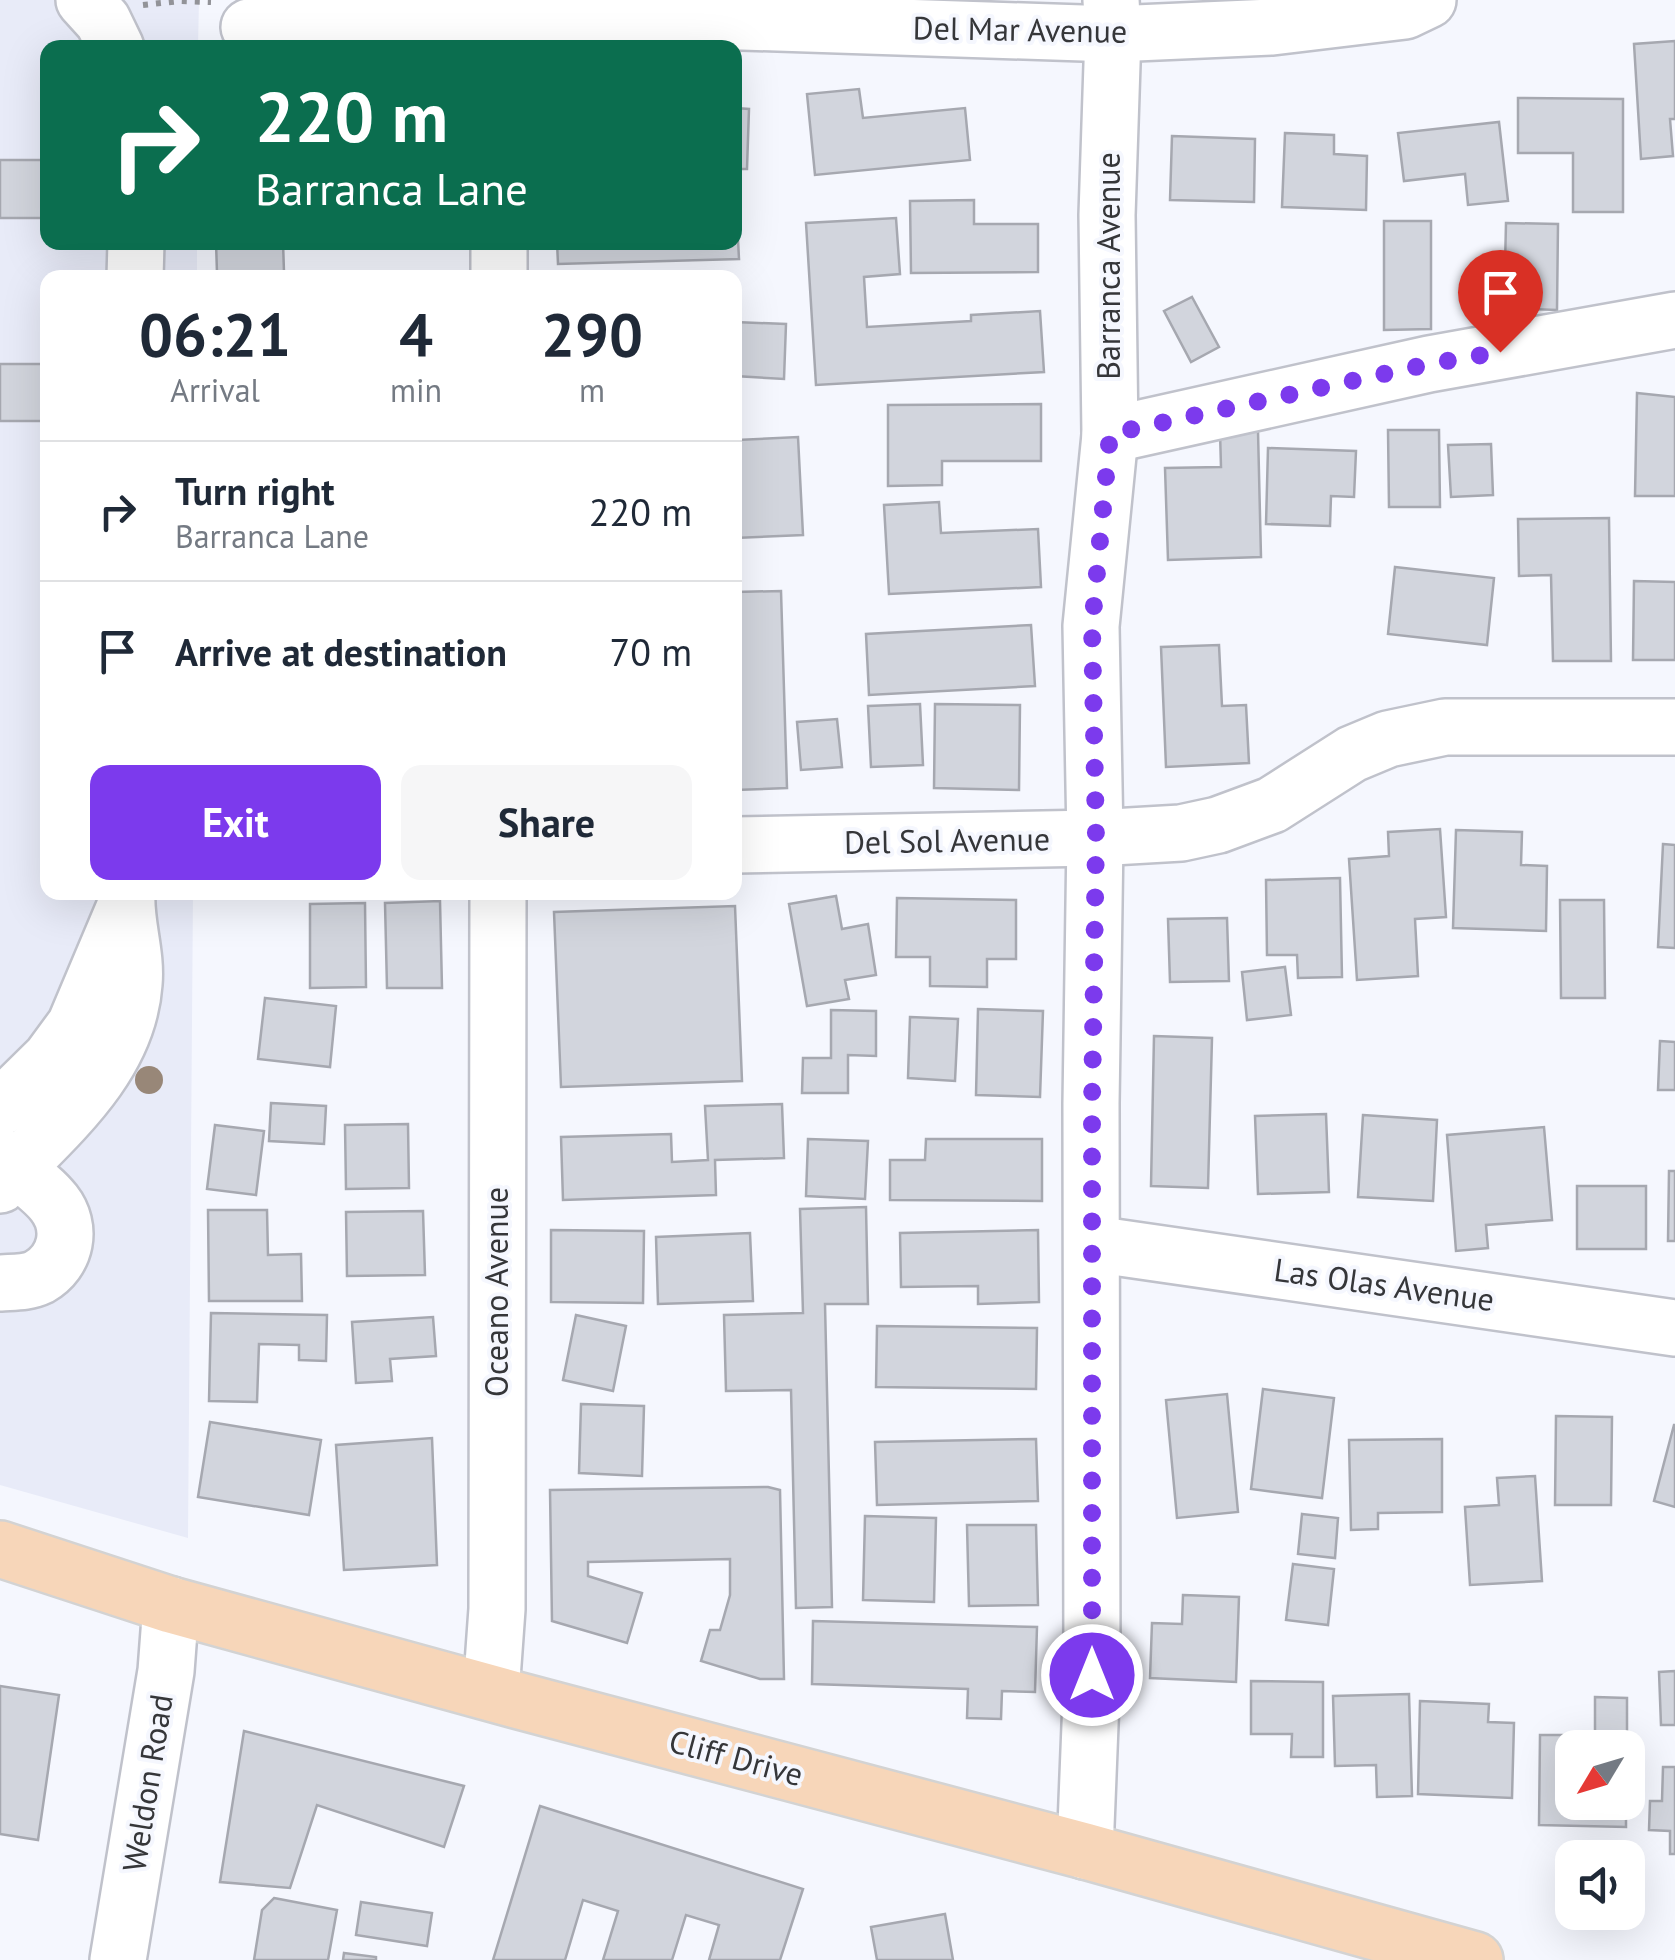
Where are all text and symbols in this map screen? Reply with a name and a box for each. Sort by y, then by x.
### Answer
street label: Del Mar Avenue [912,6,1128,52]
text: 220 m [255,71,448,161]
icon: right [90,80,220,210]
street label: Barranca Avenue [1087,152,1129,380]
text: Barranca Lane [255,159,528,217]
pin [1458,250,1543,353]
icon: arrive [1473,265,1528,320]
text: 06:21 [139,295,291,373]
text: 4 [399,295,433,373]
text: 290 [541,295,643,373]
text: Arrival [170,369,260,411]
text: min [390,369,442,411]
text: m [579,369,605,411]
text: Turn right [175,466,335,515]
icon: right [90,484,145,539]
text: 220 m [589,487,692,536]
text: Barranca Lane [175,515,369,557]
icon: arrive [90,624,145,679]
text: Arrive at destination [175,627,507,676]
text: 70 m [610,627,692,676]
button: Exit [90,765,381,880]
button: Share [401,765,692,880]
street label: Del Sol Avenue [844,817,1050,863]
street label: Oceano Avenue [475,1187,517,1397]
street label: Las Olas Avenue [1271,1248,1497,1320]
position arrow [1040,1623,1144,1727]
street label: Weldon Road [112,1691,182,1874]
street label: Cliff Drive [665,1719,808,1795]
north arrow [1555,1730,1645,1820]
map controls [1555,1730,1645,1930]
button: sound [1555,1840,1645,1930]

